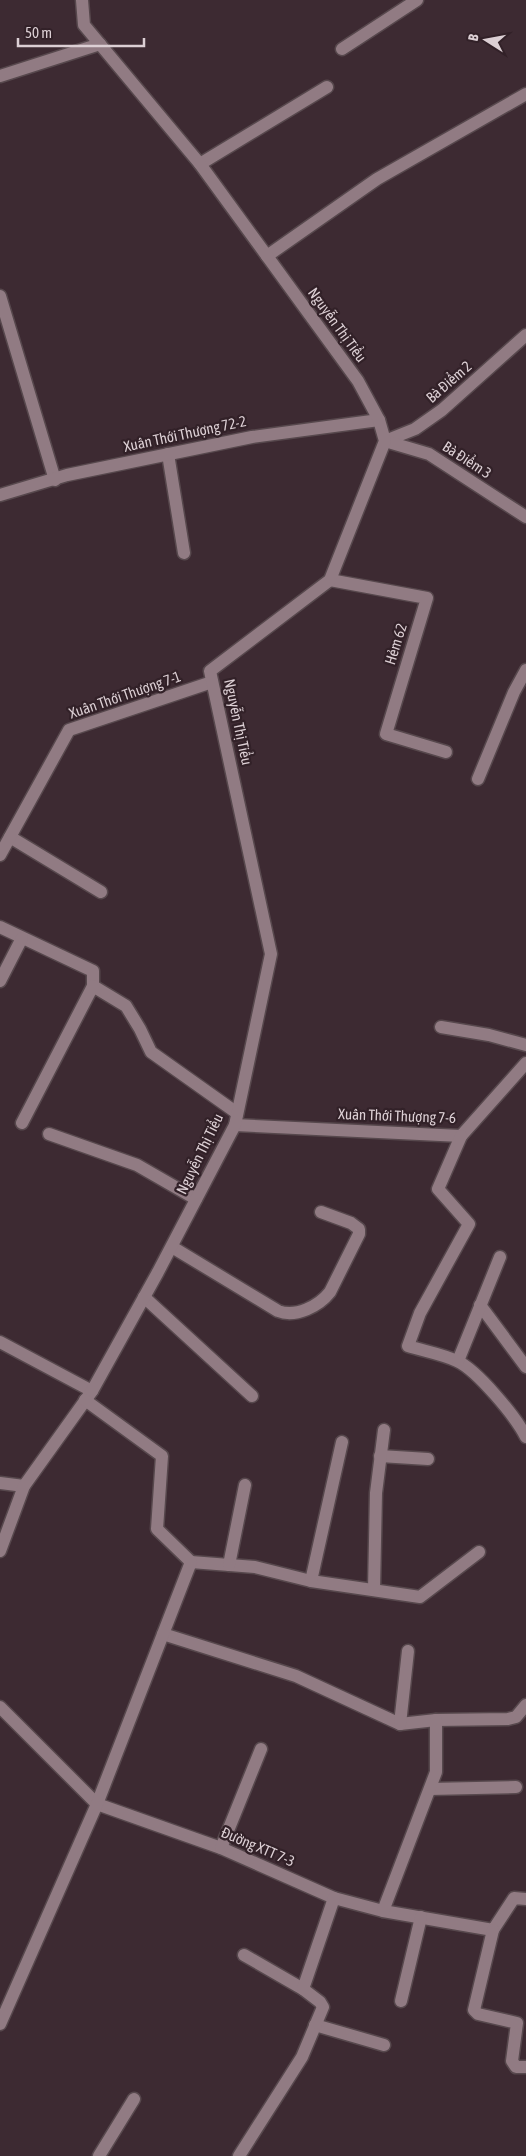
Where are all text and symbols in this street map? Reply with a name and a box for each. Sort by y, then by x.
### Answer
scale bar [18,15,144,47]
north arrow [461,15,511,65]
text: 50 m [25,24,52,41]
text: B [465,32,482,42]
street label: Nguyễn Thị Tiểu [305,284,370,365]
street label: Bà Điểm 2 [422,357,475,406]
street label: Xuân Thới Thượng 72-2 [122,412,248,455]
street label: Bà Điểm 3 [440,438,495,482]
street label: Hẻm 62 [381,621,410,667]
street label: Xuân Thới Thượng 7-1 [67,667,183,722]
street label: Nguyễn Thị Tiểu [221,677,256,766]
street label: Xuân Thới Thượng 7-6 [338,1105,456,1126]
street label: Nguyễn Thị Tiểu [173,1111,226,1197]
street label: Đường XTT 7-3 [219,1823,298,1870]

